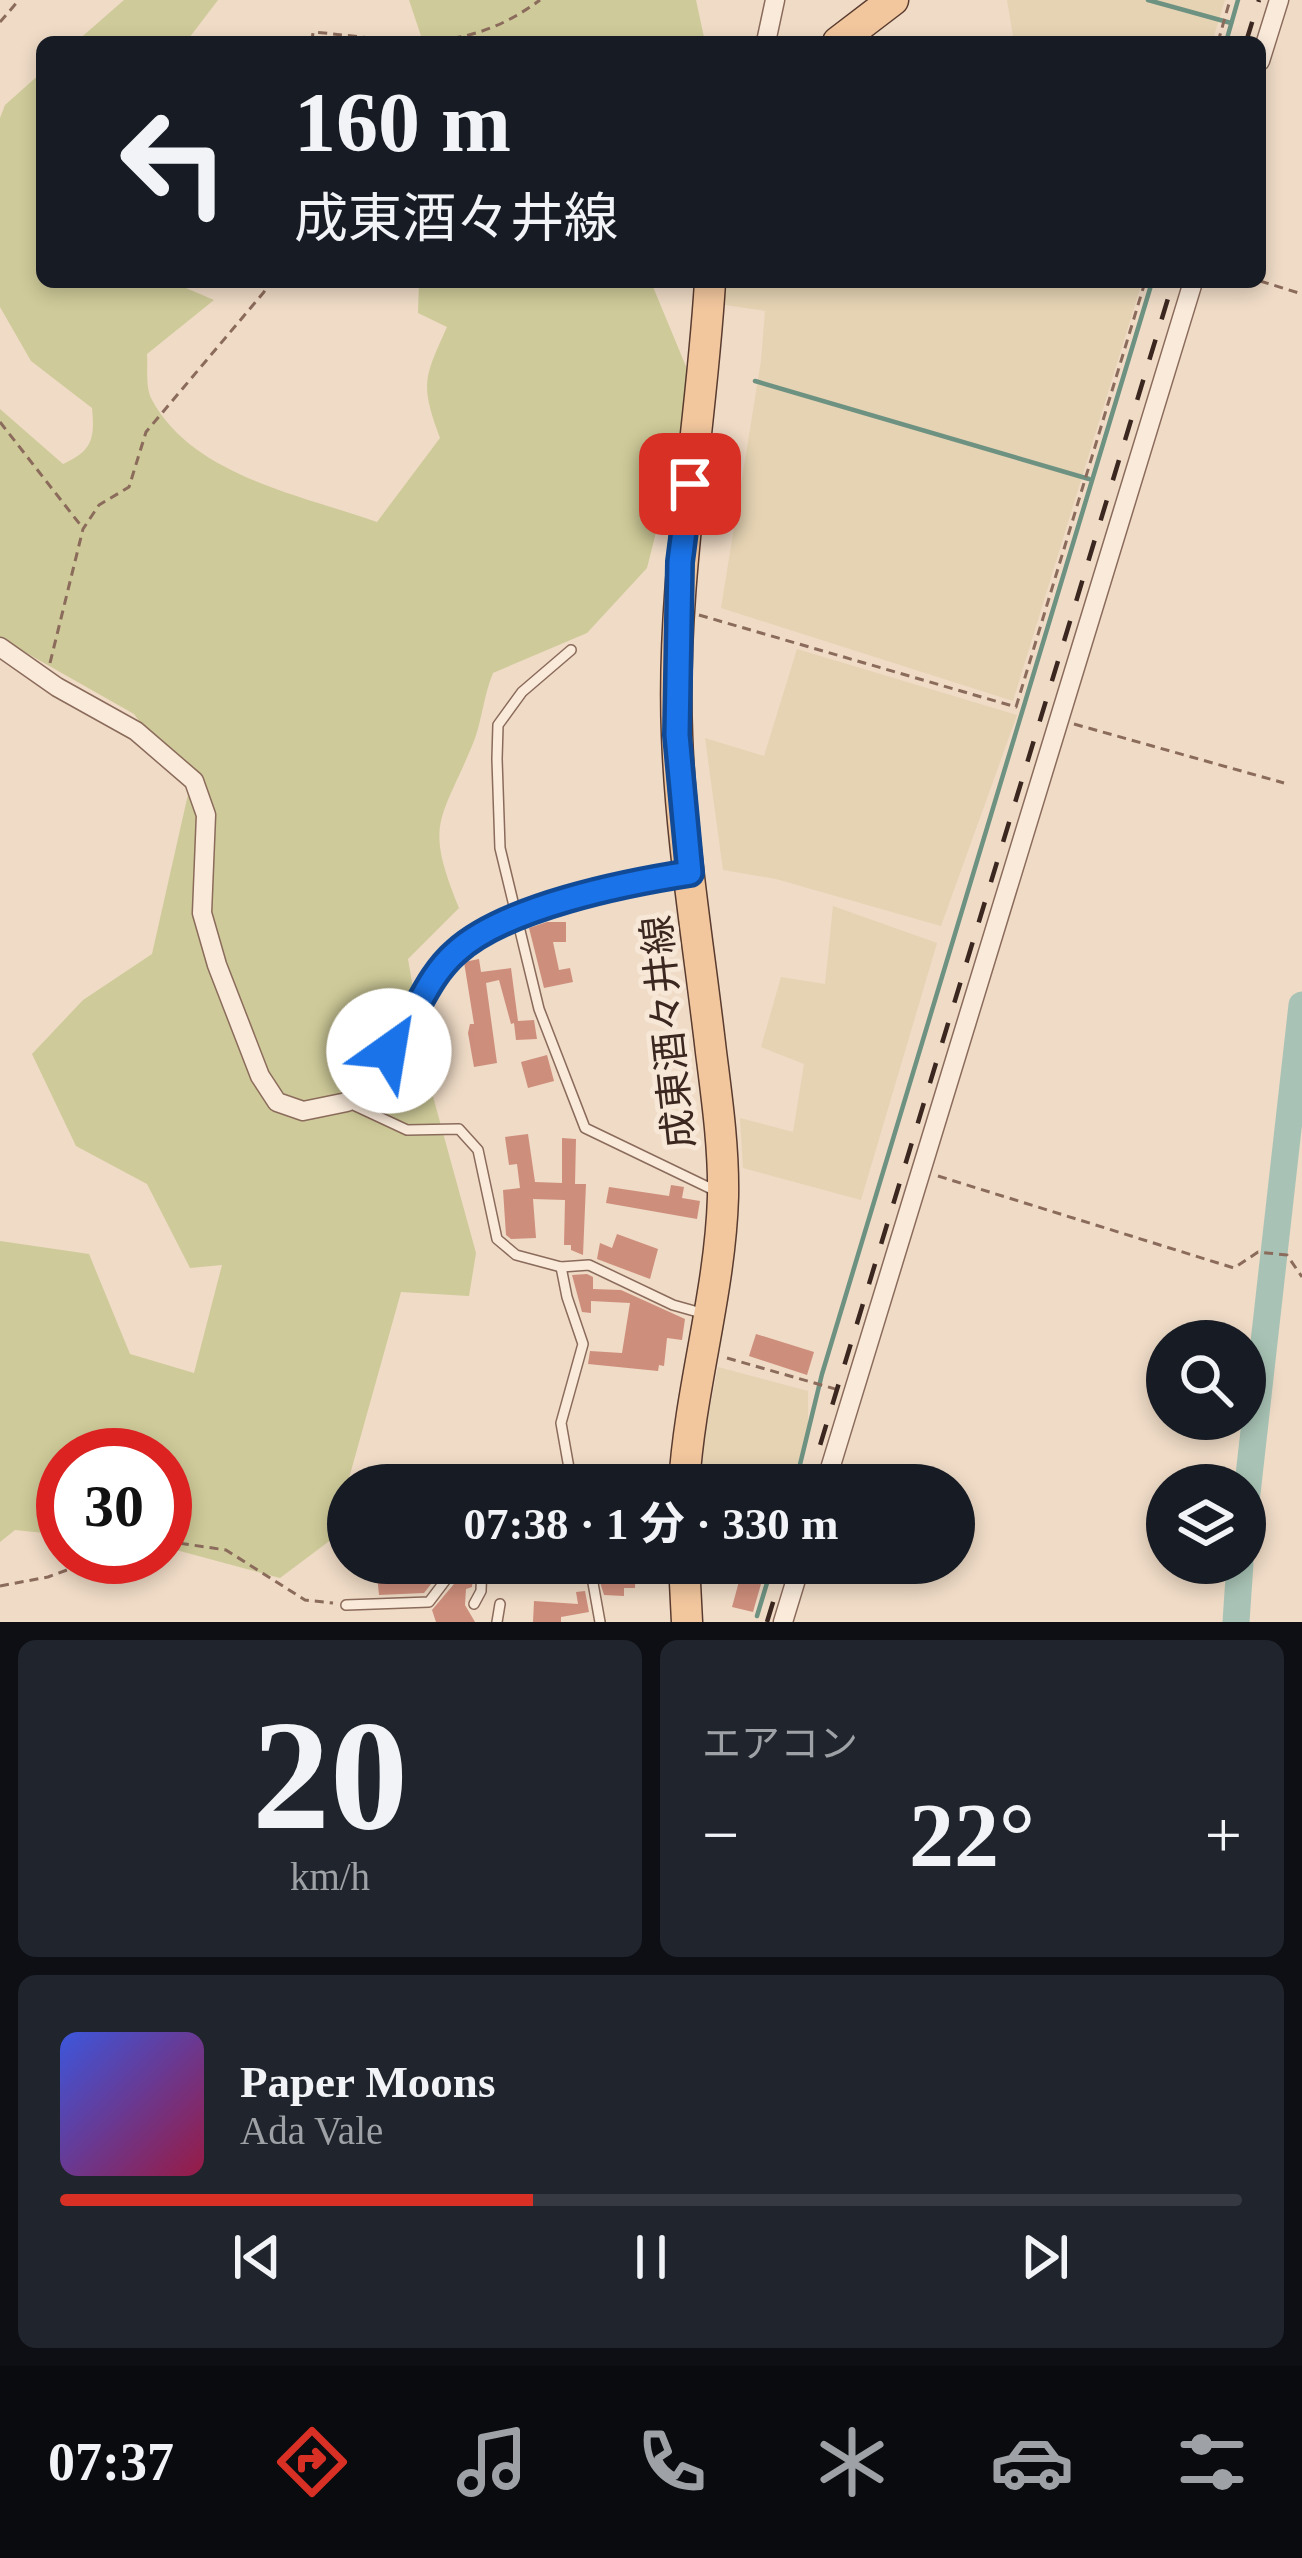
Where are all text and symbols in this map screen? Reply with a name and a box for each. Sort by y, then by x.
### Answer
text: 160 m [294,76,511,169]
icon: left [96,84,252,240]
text: 成東酒々井線 [294,189,618,249]
pin [639,433,741,535]
icon: arrive [657,451,723,517]
street label: 成東酒々井線 [634,913,702,1151]
position arrow [326,988,452,1114]
map controls [1146,1320,1266,1584]
button: search [1146,1320,1266,1440]
speed limit sign: 30 [36,1428,192,1584]
button: layers [1146,1464,1266,1584]
text: 07:38 · 1 分 · 330 m [464,1499,839,1549]
text: 20 [252,1689,408,1862]
text: エアコン [702,1722,858,1765]
text: 22° [909,1786,1035,1885]
text: − [702,1798,739,1871]
text: + [1205,1798,1242,1871]
text: km/h [290,1855,370,1898]
text: Paper Moons [240,2057,495,2107]
text: Ada Vale [240,2109,383,2152]
icon: previous [224,2224,290,2290]
icon: pause [618,2224,684,2290]
icon: next [1012,2224,1078,2290]
icon: directions [270,2420,354,2504]
icon: music [450,2420,534,2504]
icon: phone [630,2420,714,2504]
icon: climate [810,2420,894,2504]
icon: car [990,2420,1074,2504]
icon: filters [1170,2420,1254,2504]
text: 07:37 [48,2432,174,2492]

